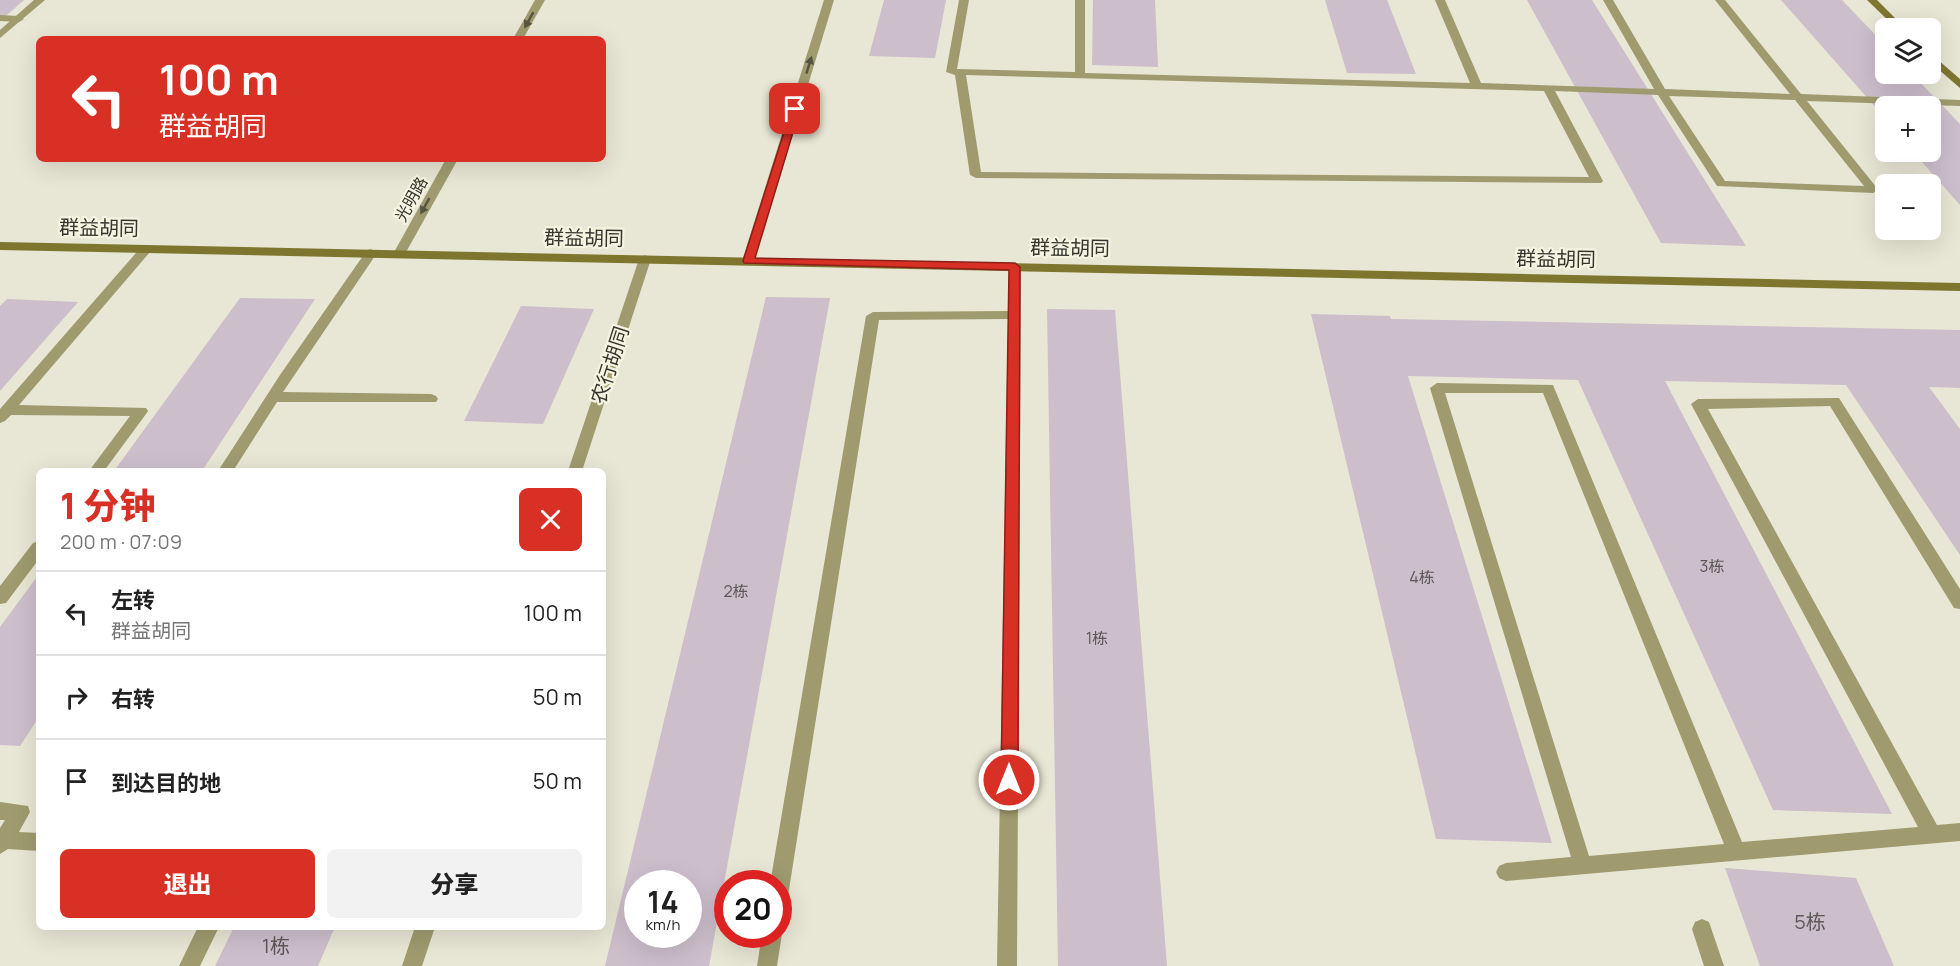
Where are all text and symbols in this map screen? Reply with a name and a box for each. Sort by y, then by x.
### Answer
one-way arrow [524,11,534,28]
map controls [1875,18,1941,240]
button: layers [1875,18,1941,84]
text: 100 m [159,50,279,108]
one-way arrow [805,56,814,74]
icon: left [60,60,138,138]
pin [769,83,820,134]
icon: arrive [778,92,811,125]
button: + [1875,96,1941,162]
text: 群益胡同 [159,107,267,144]
street label: 光明路 [390,173,432,225]
button: − [1875,174,1941,240]
one-way arrow [420,198,430,215]
street label: 群益胡同 [59,213,139,242]
street label: 群益胡同 [544,223,624,252]
street label: 群益胡同 [1030,233,1110,262]
street label: 群益胡同 [1516,244,1596,273]
street label: 农行胡同 [584,323,635,407]
text: 1 分钟 [60,481,156,530]
button: close [519,488,582,551]
text: 200 m · 07:09 [60,528,182,555]
house number: 3栋 [1700,555,1724,577]
house number: 4栋 [1409,566,1435,588]
house number: 2栋 [723,580,749,602]
text: 左转 [111,585,155,615]
icon: left [60,597,93,630]
text: 100 m [524,598,582,628]
text: 群益胡同 [111,617,191,644]
house number: 1栋 [1086,627,1108,649]
icon: right [60,681,93,714]
text: 50 m [533,682,582,712]
text: 右转 [111,684,155,714]
position arrow [977,748,1041,812]
icon: arrive [60,765,93,798]
text: 50 m [533,766,582,796]
text: 到达目的地 [111,768,221,798]
button: 退出 [60,849,315,918]
button: 分享 [327,849,582,918]
speed limit sign: 20 [714,870,792,948]
text: 14 [647,881,679,922]
house number: 5栋 [1794,908,1826,935]
text: km/h [646,914,680,935]
house number: 1栋 [262,932,290,959]

